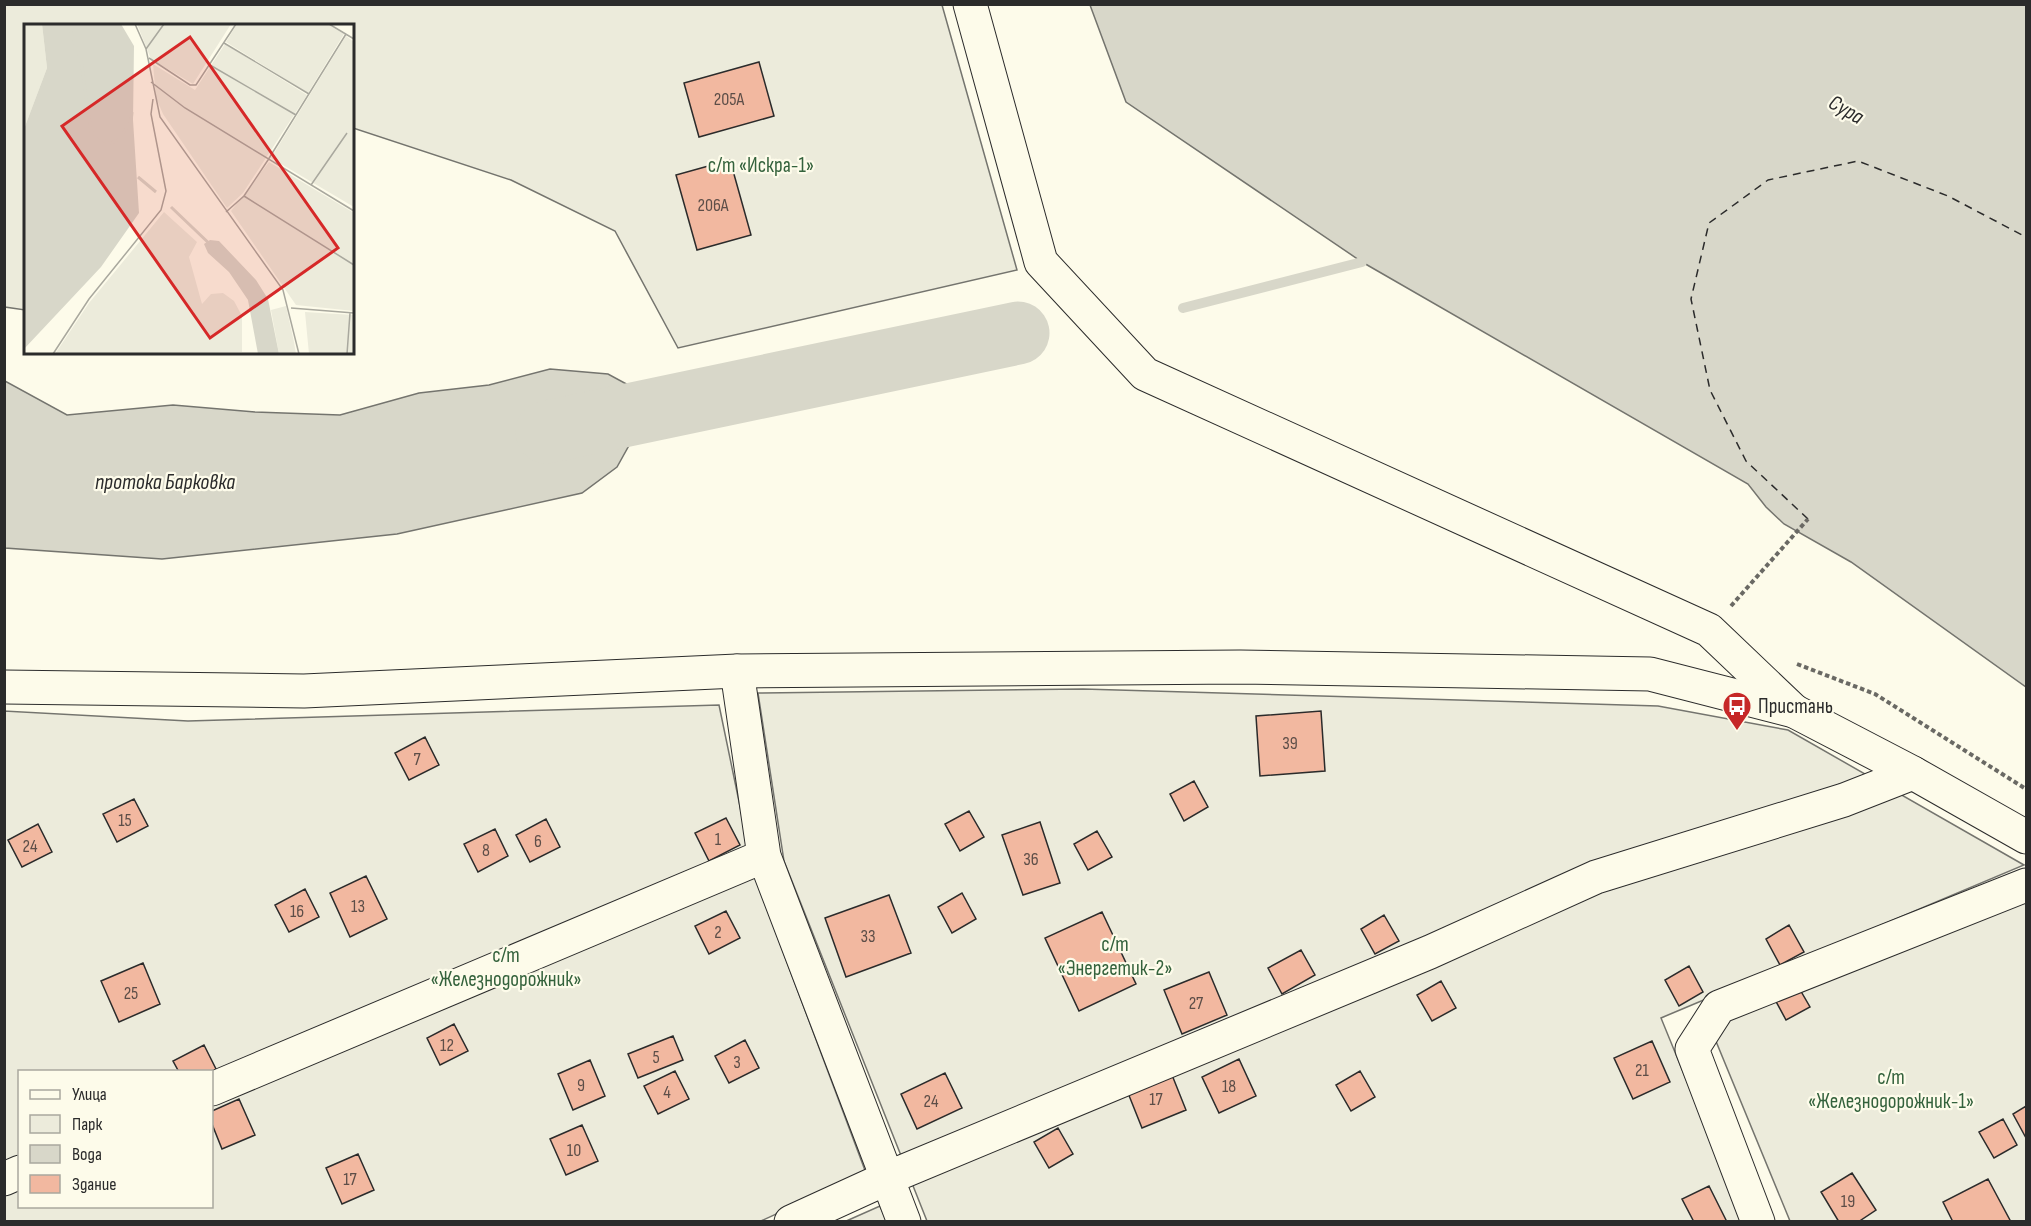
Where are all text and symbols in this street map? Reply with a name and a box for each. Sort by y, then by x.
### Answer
inset map [24,24,354,354]
house number: 205А [714,89,744,110]
water label: Сура [1823,89,1869,131]
park label: с/т «Искра-1» [708,153,814,178]
house number: 206А [697,195,729,216]
water label: протока Барковка [95,469,235,496]
bus stop icon: Пристань [1721,690,1753,732]
place label: Пристань [1758,694,1833,719]
house number: 39 [1282,733,1298,754]
house number: 7 [413,749,421,770]
house number: 15 [118,810,132,831]
house number: 1 [715,829,722,850]
house number: 6 [534,831,542,852]
house number: 24 [23,836,38,857]
house number: 8 [482,840,490,861]
house number: 36 [1023,849,1039,870]
house number: 13 [351,896,365,917]
house number: 16 [290,901,304,922]
house number: 2 [714,922,722,943]
house number: 33 [860,926,876,947]
park label: с/т «Энергетик-2» [1058,932,1173,981]
park label: с/т «Железнодорожник» [430,943,582,992]
house number: 25 [124,983,138,1004]
house number: 27 [1189,993,1204,1014]
house number: 12 [440,1035,454,1056]
house number: 5 [652,1047,660,1068]
house number: 3 [733,1052,741,1073]
house number: 21 [1635,1060,1650,1081]
park label: с/т «Железнодорожник-1» [1808,1065,1974,1114]
legend [18,1070,213,1208]
house number: 9 [577,1075,585,1096]
house number: 18 [1222,1076,1236,1097]
house number: 4 [663,1082,671,1103]
text: Улица [72,1084,107,1105]
house number: 17 [1149,1089,1164,1110]
house number: 24 [924,1091,939,1112]
text: Парк [72,1114,103,1135]
house number: 10 [567,1140,581,1161]
text: Вода [72,1144,102,1165]
house number: 17 [343,1169,358,1190]
text: Здание [72,1174,117,1195]
house number: 19 [1841,1191,1855,1212]

